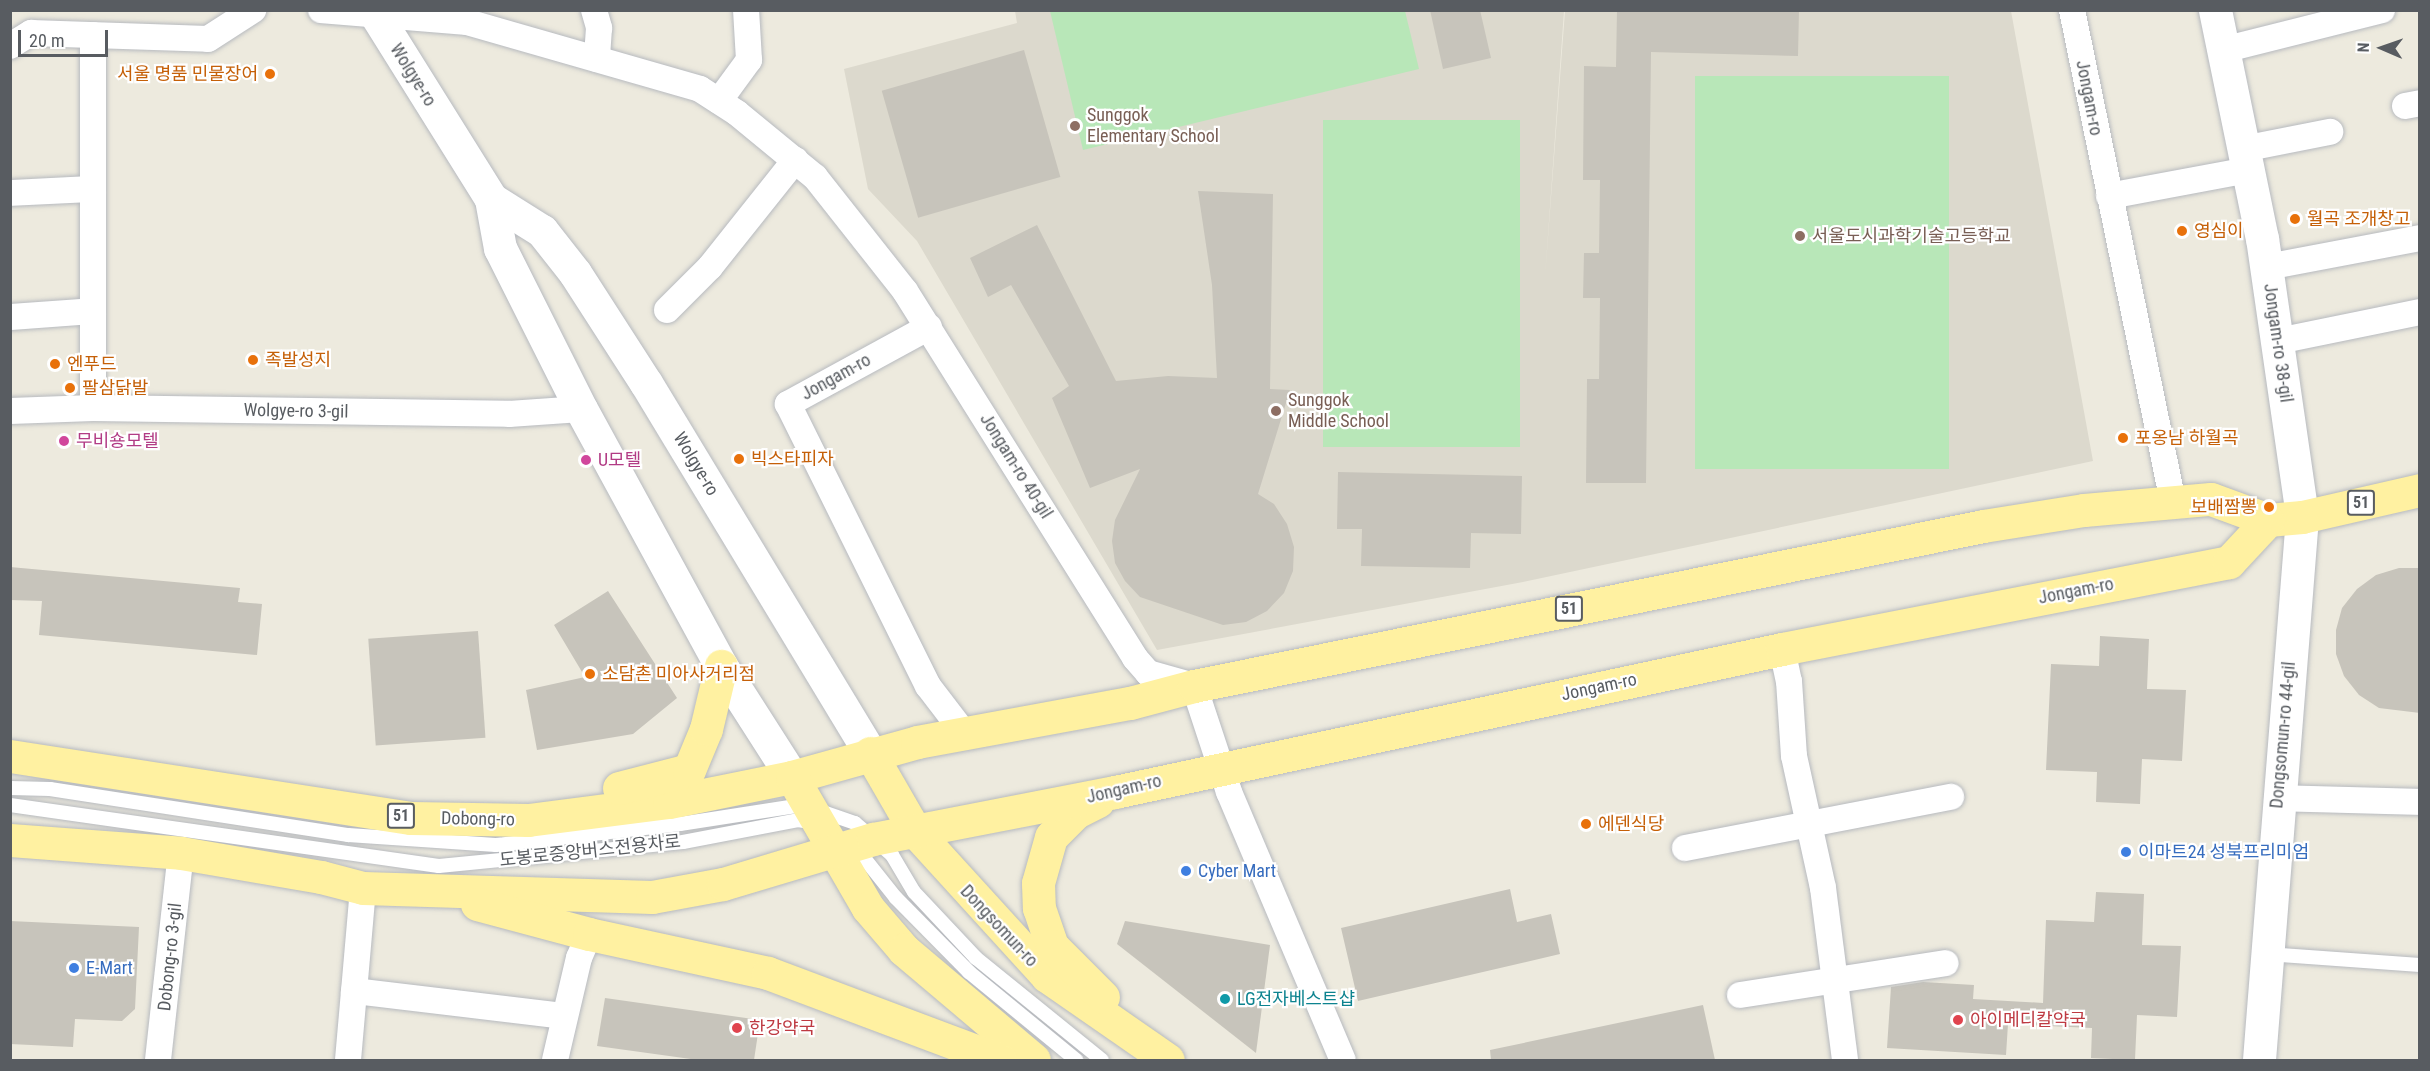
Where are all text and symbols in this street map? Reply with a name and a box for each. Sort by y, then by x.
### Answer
scale bar [21,18,111,56]
north arrow [2352,18,2412,78]
text: 20 m [29,30,64,51]
street label: Wolgye-ro [385,40,441,110]
text: N [2354,42,2373,53]
street label: Jongam-ro [2071,58,2107,138]
place label: 서울 명품 민물장어 [117,63,258,85]
marker: 서울 명품 민물장어 [263,67,277,81]
place label: Sunggok Elementary School [1087,105,1219,148]
marker: Sunggok Elementary School [1068,119,1082,133]
place label: 월곡 조개창고 [2307,208,2410,230]
marker: 월곡 조개창고 [2288,212,2302,226]
place label: 영심이 [2194,220,2244,242]
marker: 영심이 [2175,224,2189,238]
place label: 서울도시과학기술고등학교 [1812,225,2011,247]
marker: 서울도시과학기술고등학교 [1793,229,1807,243]
street label: Jongam-ro 38-gil [2259,282,2297,404]
place label: 족발성지 [265,349,331,371]
street label: Jongam-ro [797,349,875,405]
place label: 엔푸드 [67,353,117,375]
marker: 족발성지 [246,353,260,367]
marker: 엔푸드 [48,357,62,371]
place label: 팔삼닭발 [82,377,148,399]
marker: 팔삼닭발 [63,381,77,395]
place label: Sunggok Middle School [1288,390,1389,432]
street label: Wolgye-ro 3-gil [243,399,349,423]
marker: Sunggok Middle School [1269,404,1283,418]
street label: Jongam-ro 40-gil [975,409,1057,523]
place label: 포옹남 하월곡 [2135,427,2238,449]
street label: Wolgye-ro [669,428,723,500]
place label: 무비숑모텔 [76,430,159,452]
marker: 포옹남 하월곡 [2116,431,2130,445]
marker: 무비숑모텔 [57,434,71,448]
place label: 빅스타피자 [751,448,834,470]
place label: U모텔 [598,449,641,471]
marker: 빅스타피자 [732,452,746,466]
marker: U모텔 [579,453,593,467]
road number: 51 [2346,490,2376,516]
place label: 보배짬뽕 [2191,496,2257,518]
marker: 보배짬뽕 [2262,500,2276,514]
street label: Jongam-ro [2036,573,2116,609]
road number: 51 [1554,596,1584,622]
street label: Dongsomun-ro 44-gil [2266,661,2300,809]
place label: 소담촌 미아사거리점 [602,663,755,685]
marker: 소담촌 미아사거리점 [583,667,597,681]
street label: Jongam-ro [1559,669,1639,705]
street label: Jongam-ro [1084,770,1164,808]
road number: 51 [386,803,416,829]
street label: Dobong-ro [441,808,515,830]
place label: 에덴식당 [1598,813,1664,835]
marker: 에덴식당 [1579,817,1593,831]
street label: 도봉로중앙버스전용차로 [498,831,682,871]
place label: 이마트24 성북프리미엄 [2138,841,2309,863]
marker: 이마트24 성북프리미엄 [2119,845,2133,859]
place label: Cyber Mart [1198,860,1276,882]
marker: Cyber Mart [1179,864,1193,878]
street label: Dongsomun-ro [956,881,1042,971]
street label: Dobong-ro 3-gil [154,902,186,1012]
place label: E-Mart [86,957,133,979]
marker: E-Mart [67,961,81,975]
place label: LG전자베스트샵 [1237,988,1355,1010]
marker: LG전자베스트샵 [1218,992,1232,1006]
place label: 아이메디칼약국 [1970,1009,2086,1031]
marker: 아이메디칼약국 [1951,1013,1965,1027]
place label: 한강약국 [749,1017,815,1039]
marker: 한강약국 [730,1021,744,1035]

